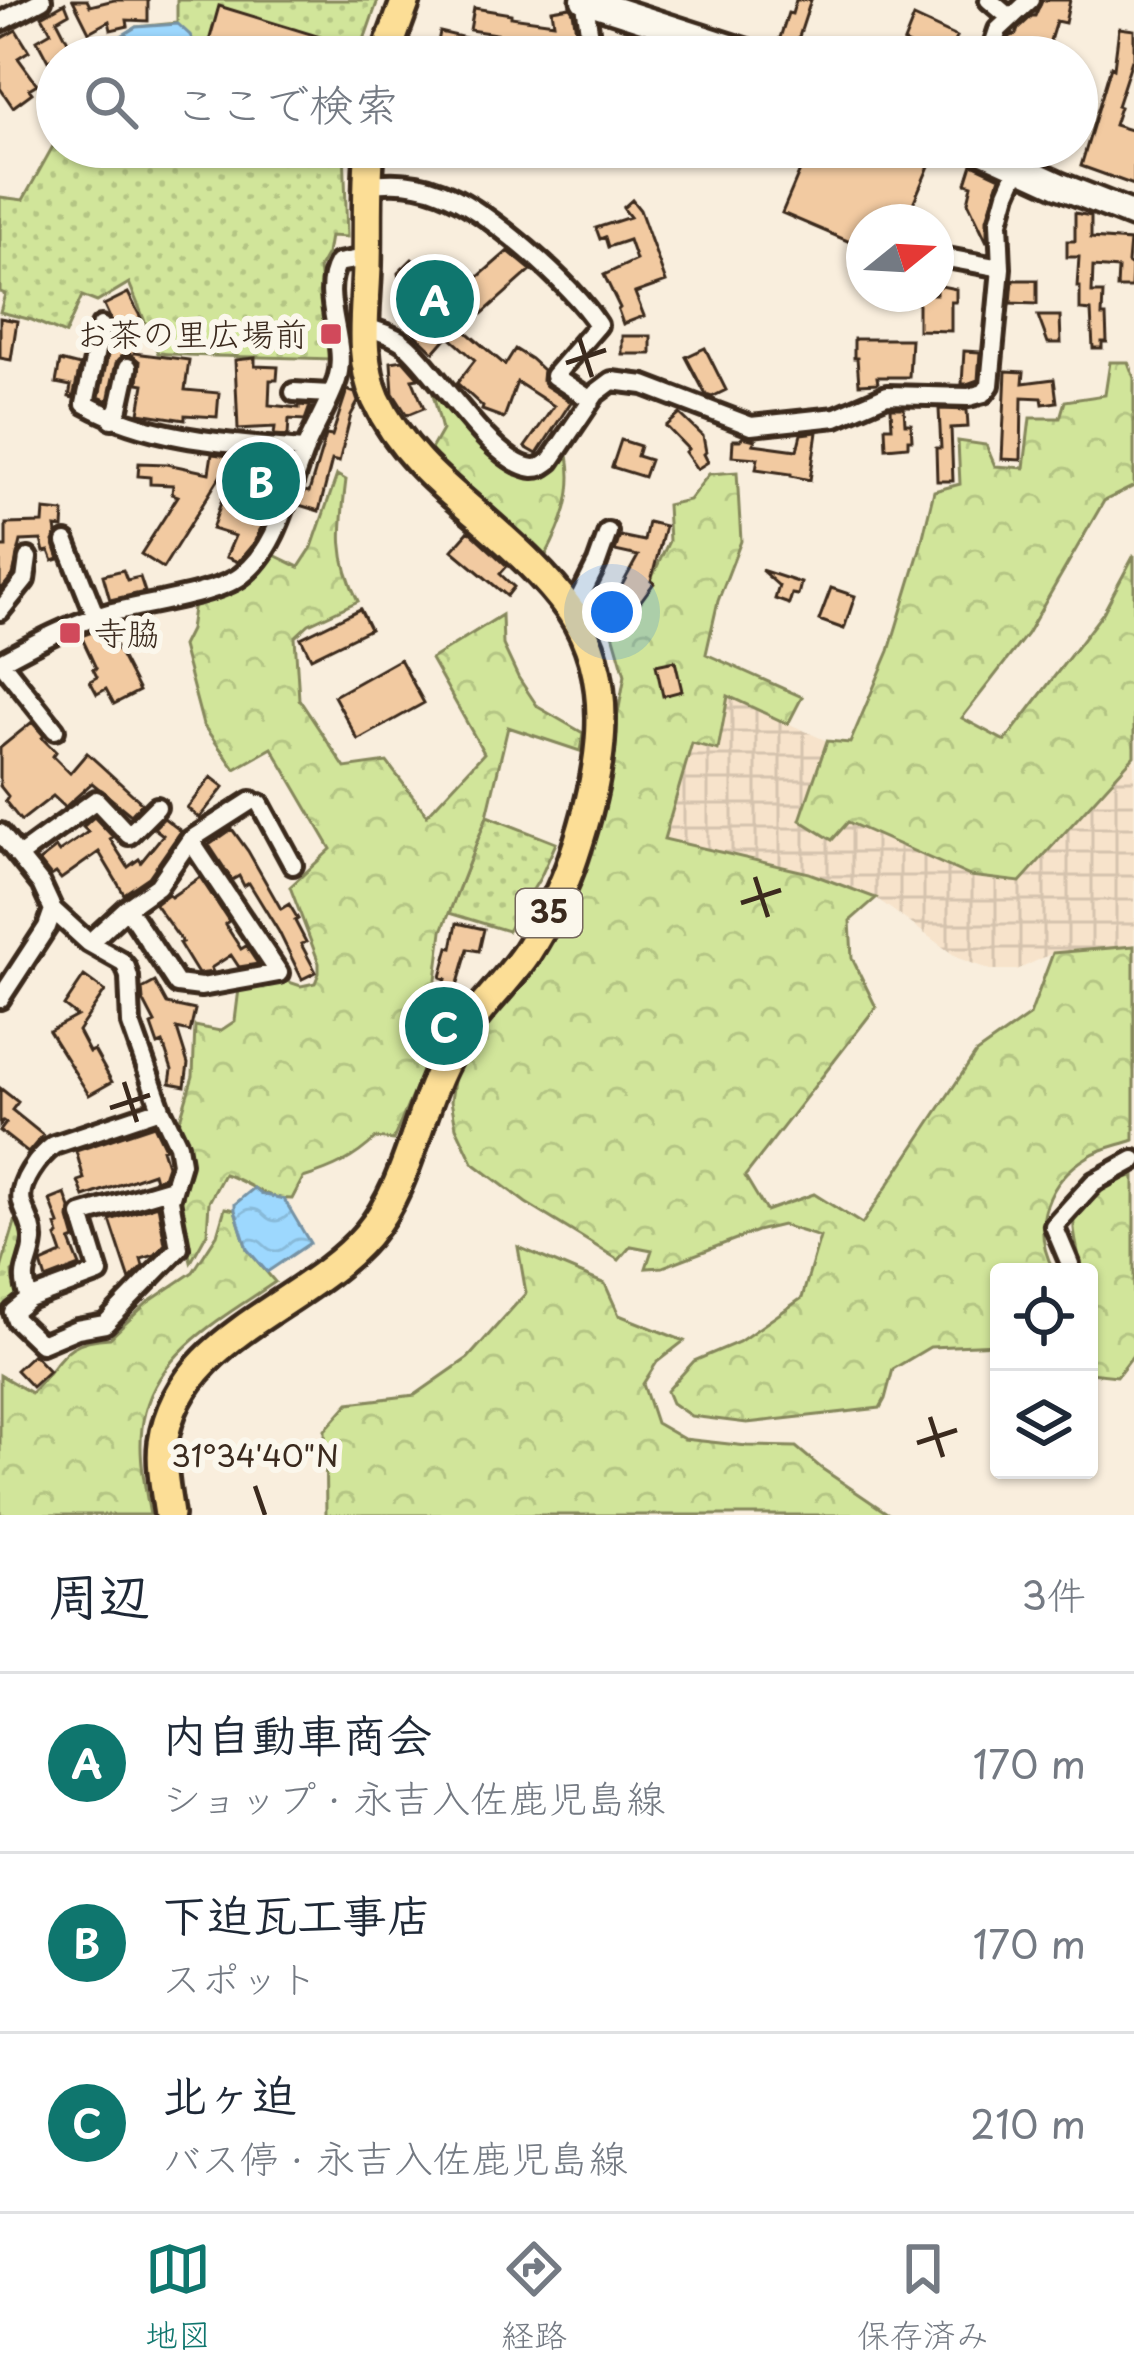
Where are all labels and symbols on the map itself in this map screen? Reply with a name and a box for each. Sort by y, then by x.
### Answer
north arrow [846,204,954,312]
pin: A [396,254,474,344]
place label: お茶の里広場前 [76,307,307,357]
marker: お茶の里広場前 [318,321,344,347]
pin: B [222,436,300,526]
your location [582,582,642,642]
place label: 寺脇 [94,606,160,656]
marker: 寺脇 [57,620,83,646]
road number: 35 [516,889,582,937]
pin: C [405,981,483,1071]
text: 31°34'40"N [171,1432,339,1477]

